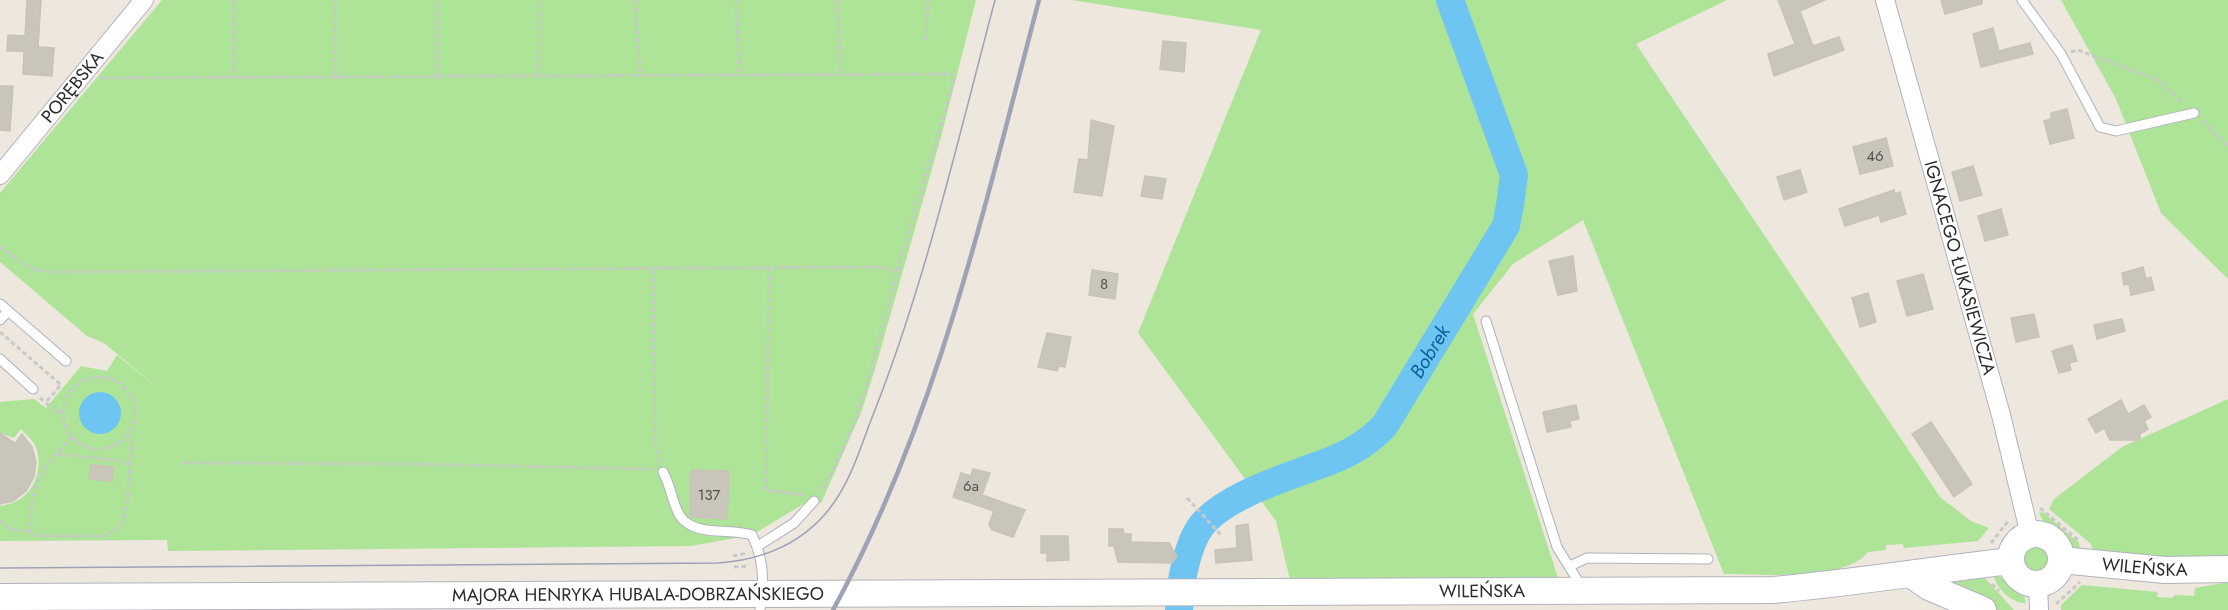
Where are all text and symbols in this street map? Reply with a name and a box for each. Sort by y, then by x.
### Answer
street label: PORĘBSKA [35,45,110,128]
house number: 46 [1866,145,1884,167]
street label: IGNACEGO ŁUKASIEWICZA [1918,158,2002,378]
house number: 8 [1100,273,1108,295]
water label: Bobrek [1403,319,1458,384]
house number: 6a [963,475,979,497]
house number: 137 [698,484,720,506]
street label: WILEŃSKA [2100,551,2188,583]
street label: WILEŃSKA [1439,578,1525,604]
street label: MAJORA HENRYKA HUBALA-DOBRZAŃSKIEGO [452,581,824,608]

